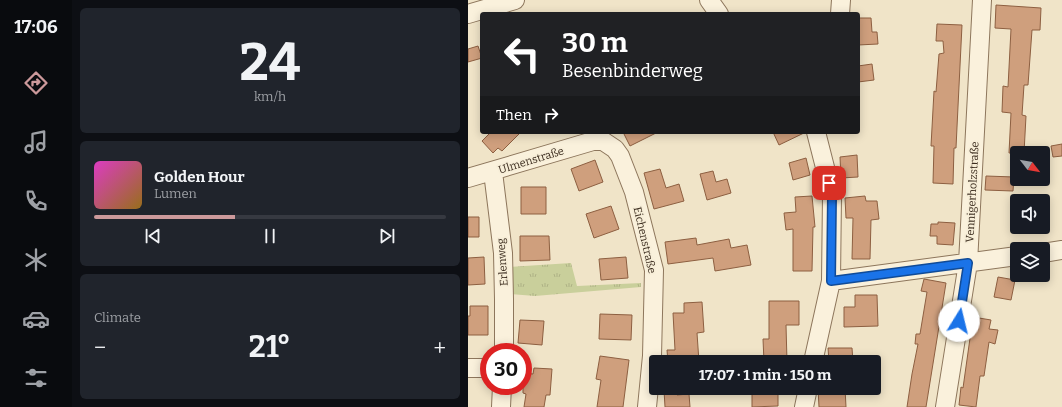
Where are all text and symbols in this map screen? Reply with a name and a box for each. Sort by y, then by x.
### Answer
text: 17:06 [14,16,58,38]
text: 30 m [562,26,628,59]
icon: left [496,28,548,80]
text: 24 [240,31,300,94]
text: Besenbinderweg [562,60,703,82]
icon: directions [22,69,50,97]
text: km/h [254,89,286,104]
icon: right [540,104,562,126]
text: Then [496,106,532,124]
icon: music [22,128,50,156]
street label: Vennigerholzstraße [963,141,982,243]
street label: Ulmenstraße [497,144,565,177]
north arrow [1010,146,1050,186]
map controls [1010,146,1050,282]
pin [812,166,846,200]
text: Golden Hour [154,168,245,186]
icon: arrive [818,172,840,194]
text: Lumen [154,186,197,201]
icon: phone [22,187,50,215]
button: sound [1010,194,1050,234]
street label: Eichenstraße [631,205,659,275]
icon: previous [142,225,164,247]
icon: pause [259,225,281,247]
icon: next [376,225,398,247]
street label: Erlenweg [494,238,511,286]
button: layers [1010,242,1050,282]
icon: climate [22,246,50,274]
position arrow [938,300,980,342]
icon: car [22,305,50,333]
text: Climate [94,310,141,325]
text: 21° [249,329,291,365]
text: − [94,334,106,361]
text: + [433,334,446,361]
speed limit sign: 30 [480,343,532,395]
icon: filters [22,364,50,392]
text: 17:07 · 1 min · 150 m [699,366,831,384]

